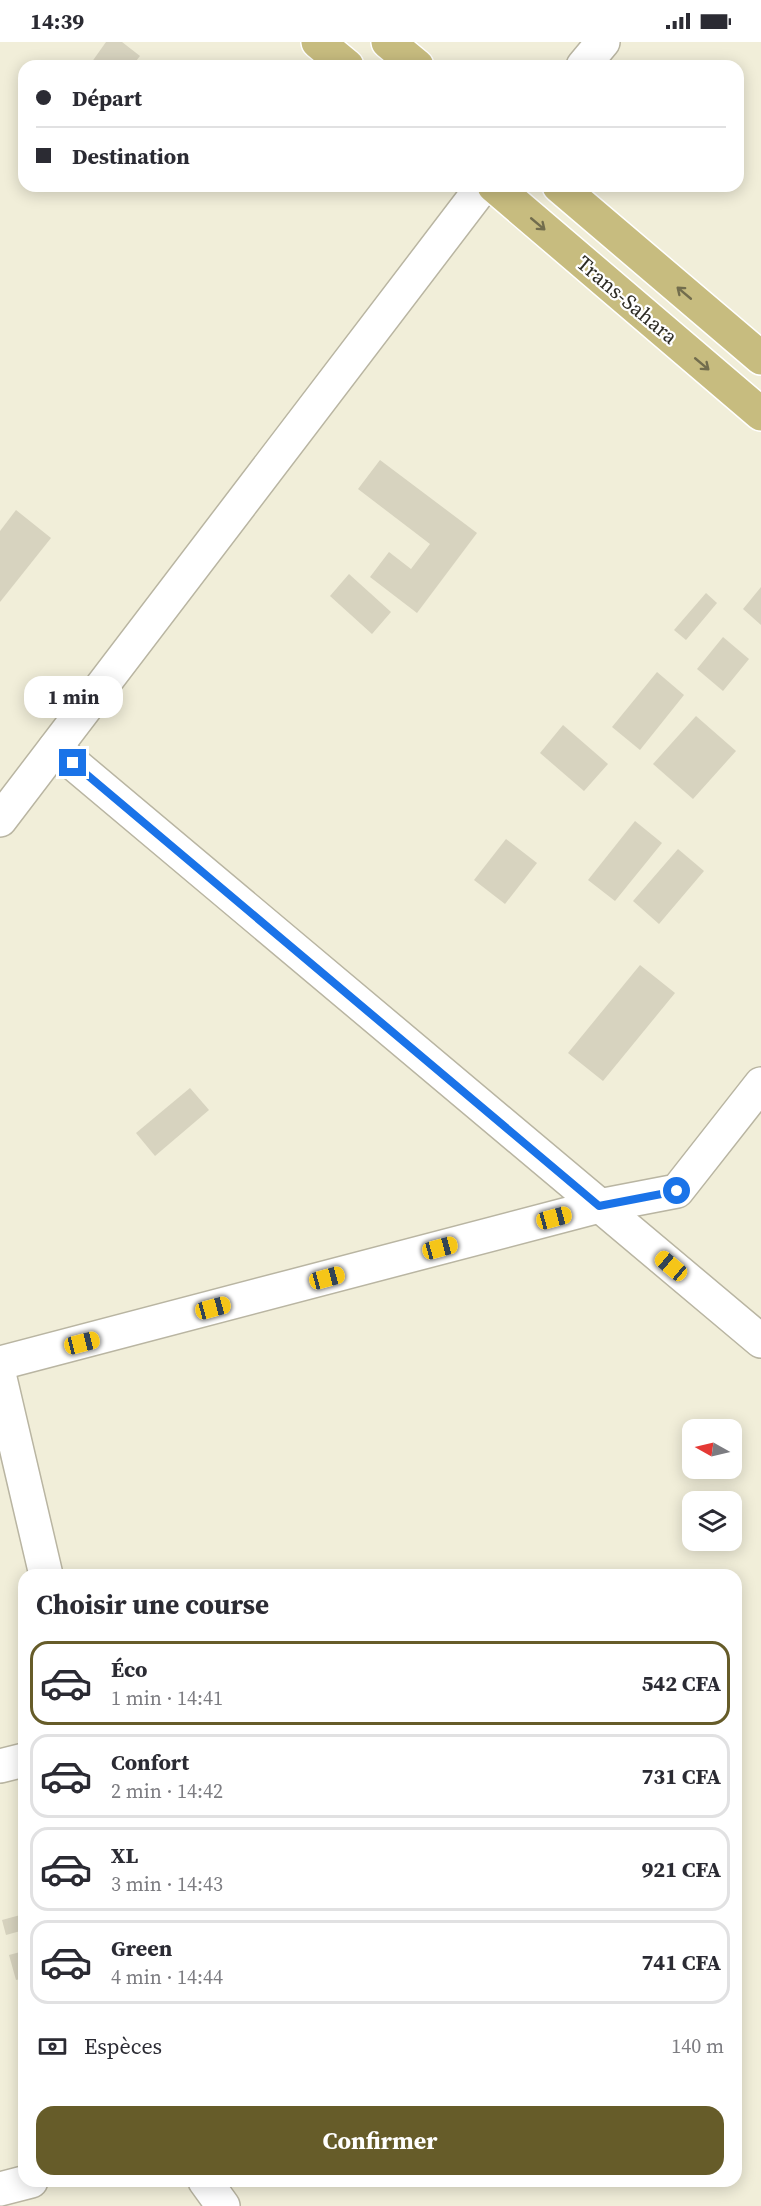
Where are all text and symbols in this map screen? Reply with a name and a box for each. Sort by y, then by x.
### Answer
text: 14:39 [30,6,84,36]
text: Départ [72,83,142,113]
text: Destination [72,141,190,171]
one-way arrow [530,217,545,231]
street label: Trans-Sahara [571,249,684,351]
one-way arrow [676,286,692,299]
one-way arrow [694,357,709,371]
callout: 1 min [23,676,122,718]
text: 1 min [48,683,99,711]
route end [59,749,86,776]
route start [663,1177,690,1204]
car [534,1205,574,1231]
car [420,1235,460,1261]
car [651,1248,691,1284]
car [307,1265,347,1291]
car [193,1295,233,1321]
car [62,1330,102,1356]
north arrow [682,1419,742,1479]
map controls [682,1419,742,1551]
button: layers [682,1491,742,1551]
text: Choisir une course [36,1586,269,1623]
text: Éco [111,1654,148,1684]
icon: car [39,1656,93,1710]
text: 542 CFA [641,1668,721,1698]
text: 1 min · 14:41 [111,1684,223,1712]
text: Confort [111,1747,189,1777]
icon: car [39,1749,93,1803]
text: 731 CFA [641,1761,721,1791]
text: 2 min · 14:42 [111,1777,223,1805]
text: XL [111,1840,138,1870]
icon: car [39,1842,93,1896]
text: 921 CFA [641,1854,721,1884]
text: 3 min · 14:43 [111,1870,223,1898]
text: Green [111,1933,172,1963]
icon: car [39,1935,93,1989]
text: 741 CFA [641,1947,721,1977]
text: 4 min · 14:44 [111,1963,223,1991]
icon: cash [36,2030,69,2063]
text: Espèces [84,2031,162,2061]
text: 140 m [671,2032,724,2060]
button: Confirmer [36,2106,724,2175]

